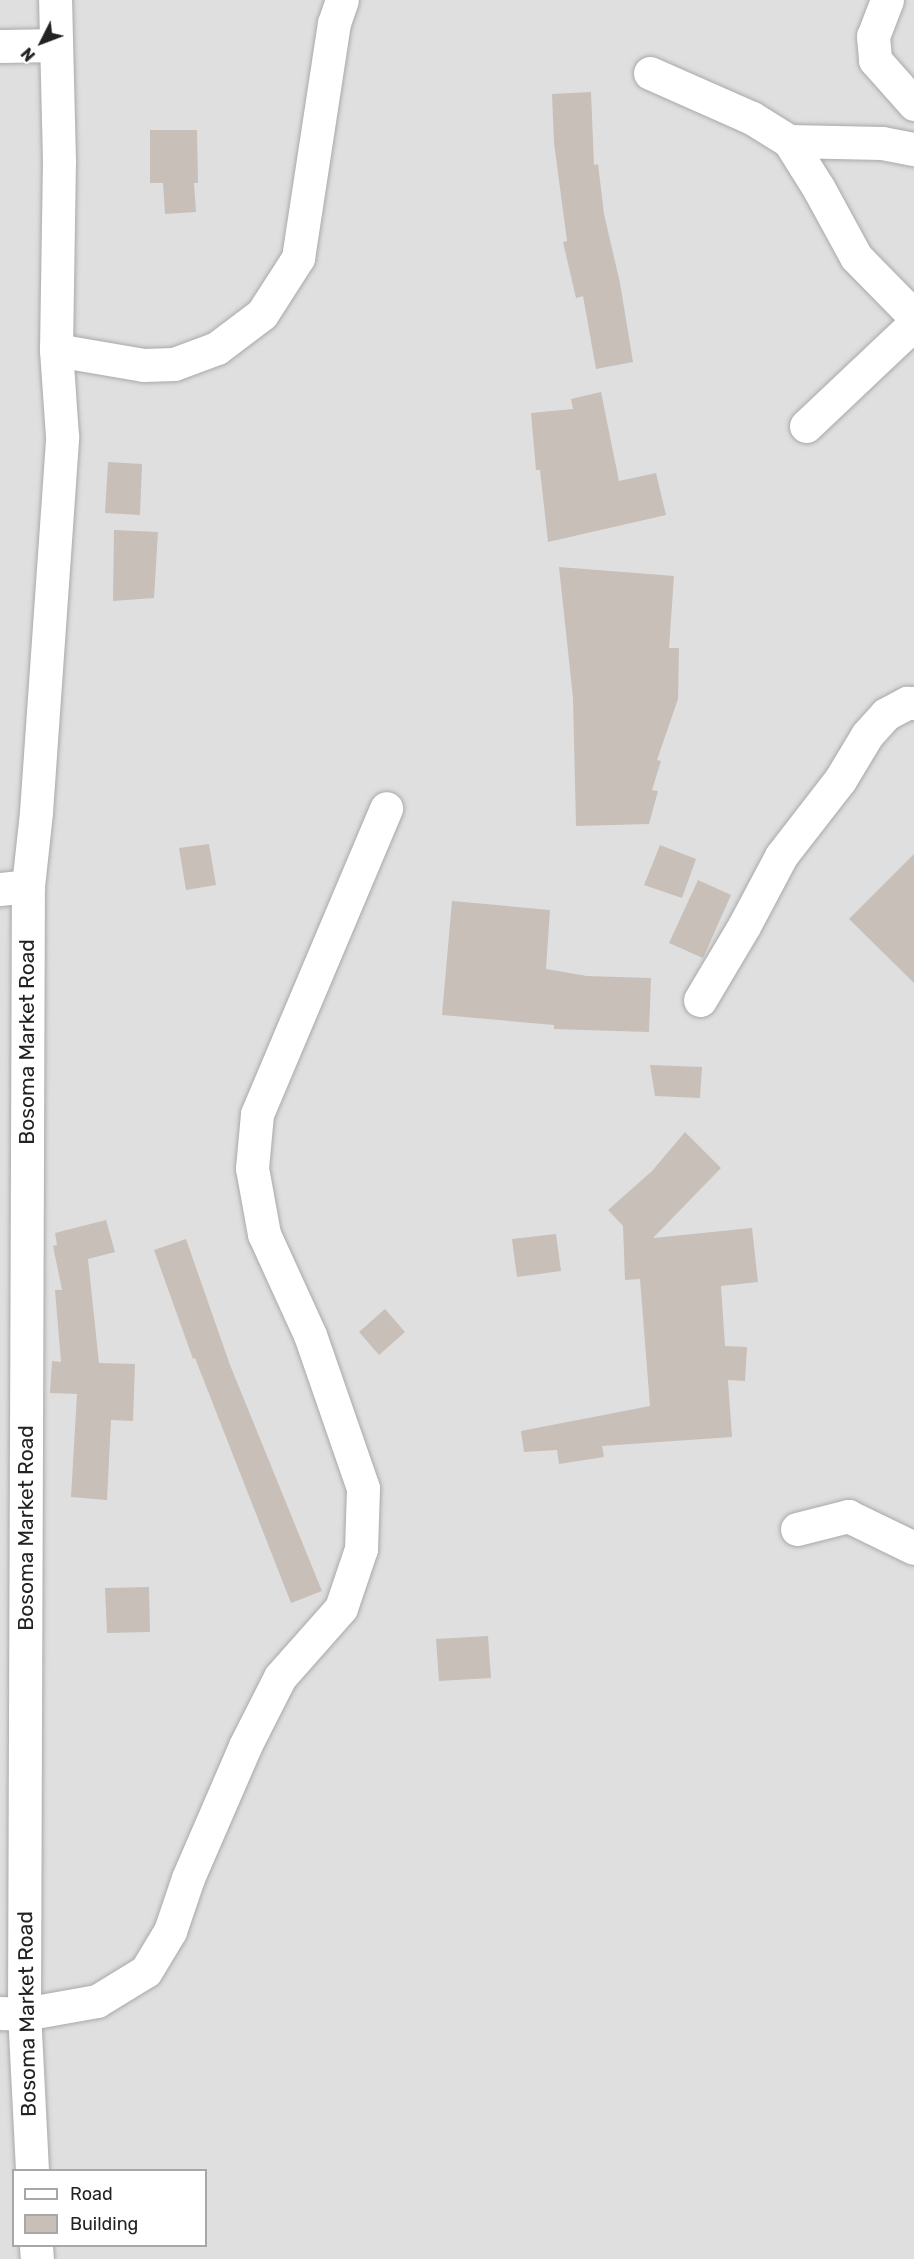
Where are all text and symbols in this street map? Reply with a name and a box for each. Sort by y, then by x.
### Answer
north arrow [12,12,72,72]
text: N [17,44,39,65]
street label: Bosoma Market Road [14,939,40,1145]
street label: Bosoma Market Road [13,1425,39,1631]
street label: Bosoma Market Road [13,1911,41,2117]
legend [12,2169,207,2247]
text: Road [70,2183,113,2205]
text: Building [70,2213,138,2235]

